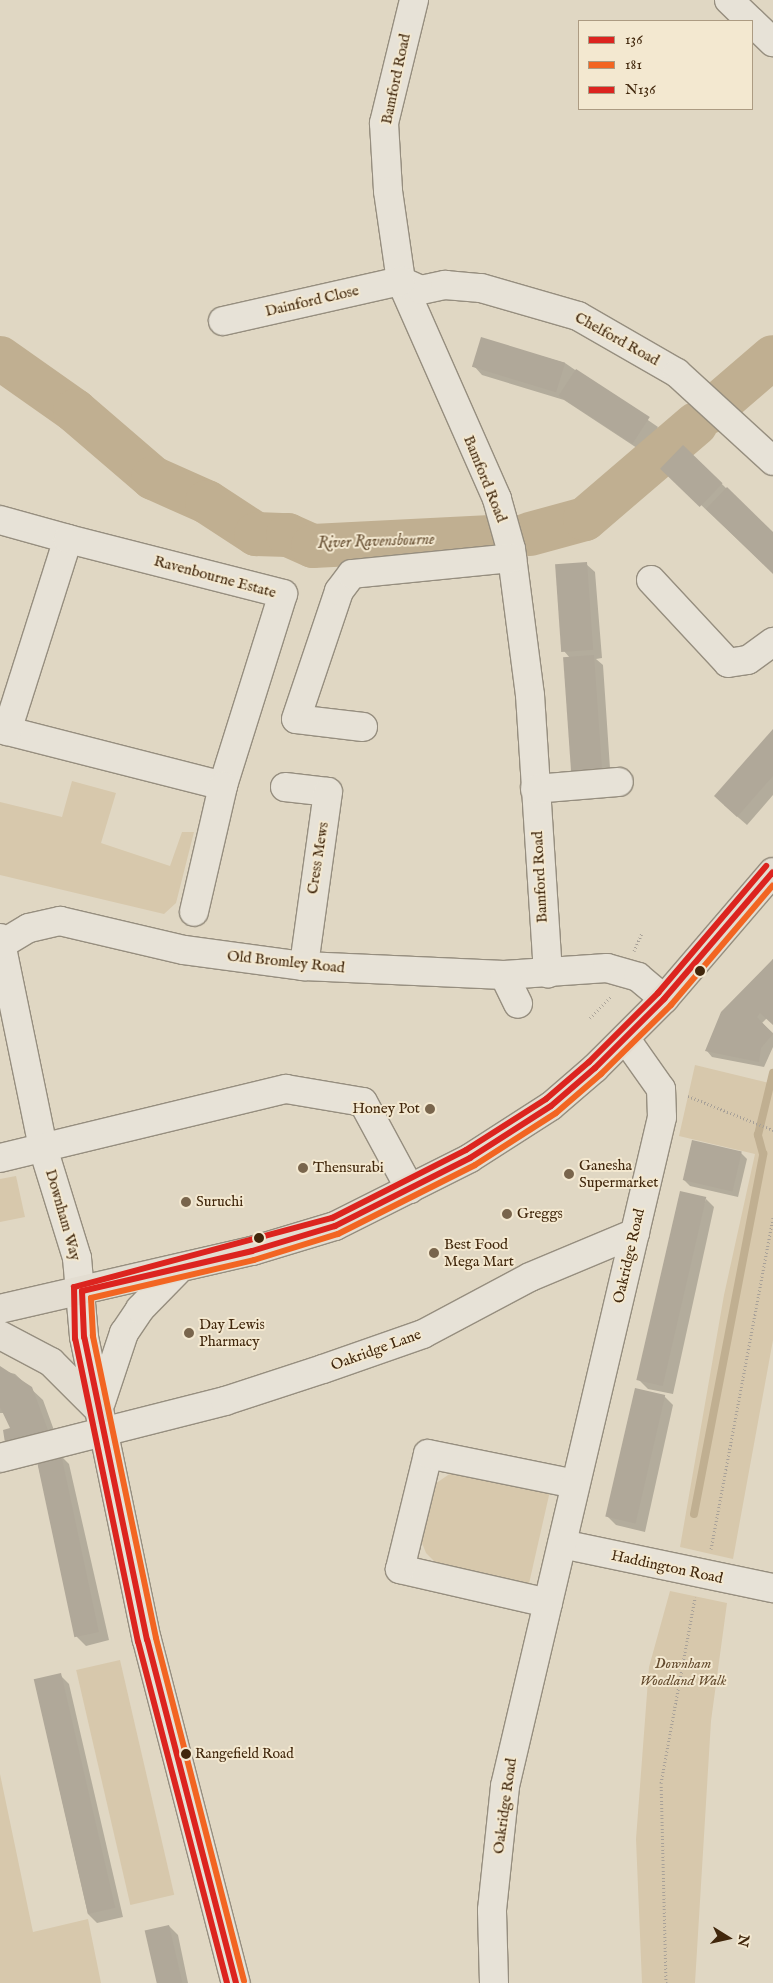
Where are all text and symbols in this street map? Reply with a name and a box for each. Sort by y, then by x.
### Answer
legend [578,20,753,110]
text: 136 [625,30,643,49]
street label: Bamford Road [378,32,414,126]
text: 181 [625,55,642,74]
text: N136 [625,80,656,99]
street label: Dainford Close [263,281,361,321]
street label: Chelford Road [572,308,662,370]
street label: Bamford Road [459,433,511,525]
water label: River Ravensbourne [317,530,435,554]
street label: Ravenbourne Estate [152,552,278,602]
street label: Cress Mews [303,821,333,895]
street label: Bamford Road [529,831,551,923]
street label: Old Bromley Road [226,947,346,977]
unlabelled marker [695,966,705,976]
place label: Honey Pot [352,1100,420,1118]
marker: Honey Pot [424,1103,436,1115]
place label: Ganesha Supermarket [579,1156,658,1191]
place label: Thensurabi [313,1159,384,1177]
marker: Thensurabi [297,1162,309,1174]
street label: Downham Way [41,1167,85,1263]
marker: Ganesha Supermarket [563,1168,575,1180]
place label: Suruchi [196,1193,243,1211]
marker: Suruchi [180,1196,192,1208]
place label: Greggs [517,1205,563,1223]
street label: Oakridge Road [609,1207,649,1305]
marker: Greggs [501,1208,513,1220]
unlabelled marker [254,1233,264,1243]
place label: Best Food Mega Mart [444,1235,514,1270]
marker: Best Food Mega Mart [428,1247,440,1259]
place label: Day Lewis Pharmacy [199,1315,265,1350]
street label: Oakridge Lane [328,1325,424,1375]
marker: Day Lewis Pharmacy [183,1327,195,1339]
street label: Haddington Road [609,1546,725,1588]
park label: Downham Woodland Walk [639,1654,727,1689]
place label: Rangefield Road [195,1746,294,1762]
marker: Rangefield Road [181,1749,191,1759]
street label: Oakridge Road [489,1757,521,1855]
north arrow [703,1913,753,1963]
text: N [733,1933,753,1948]

